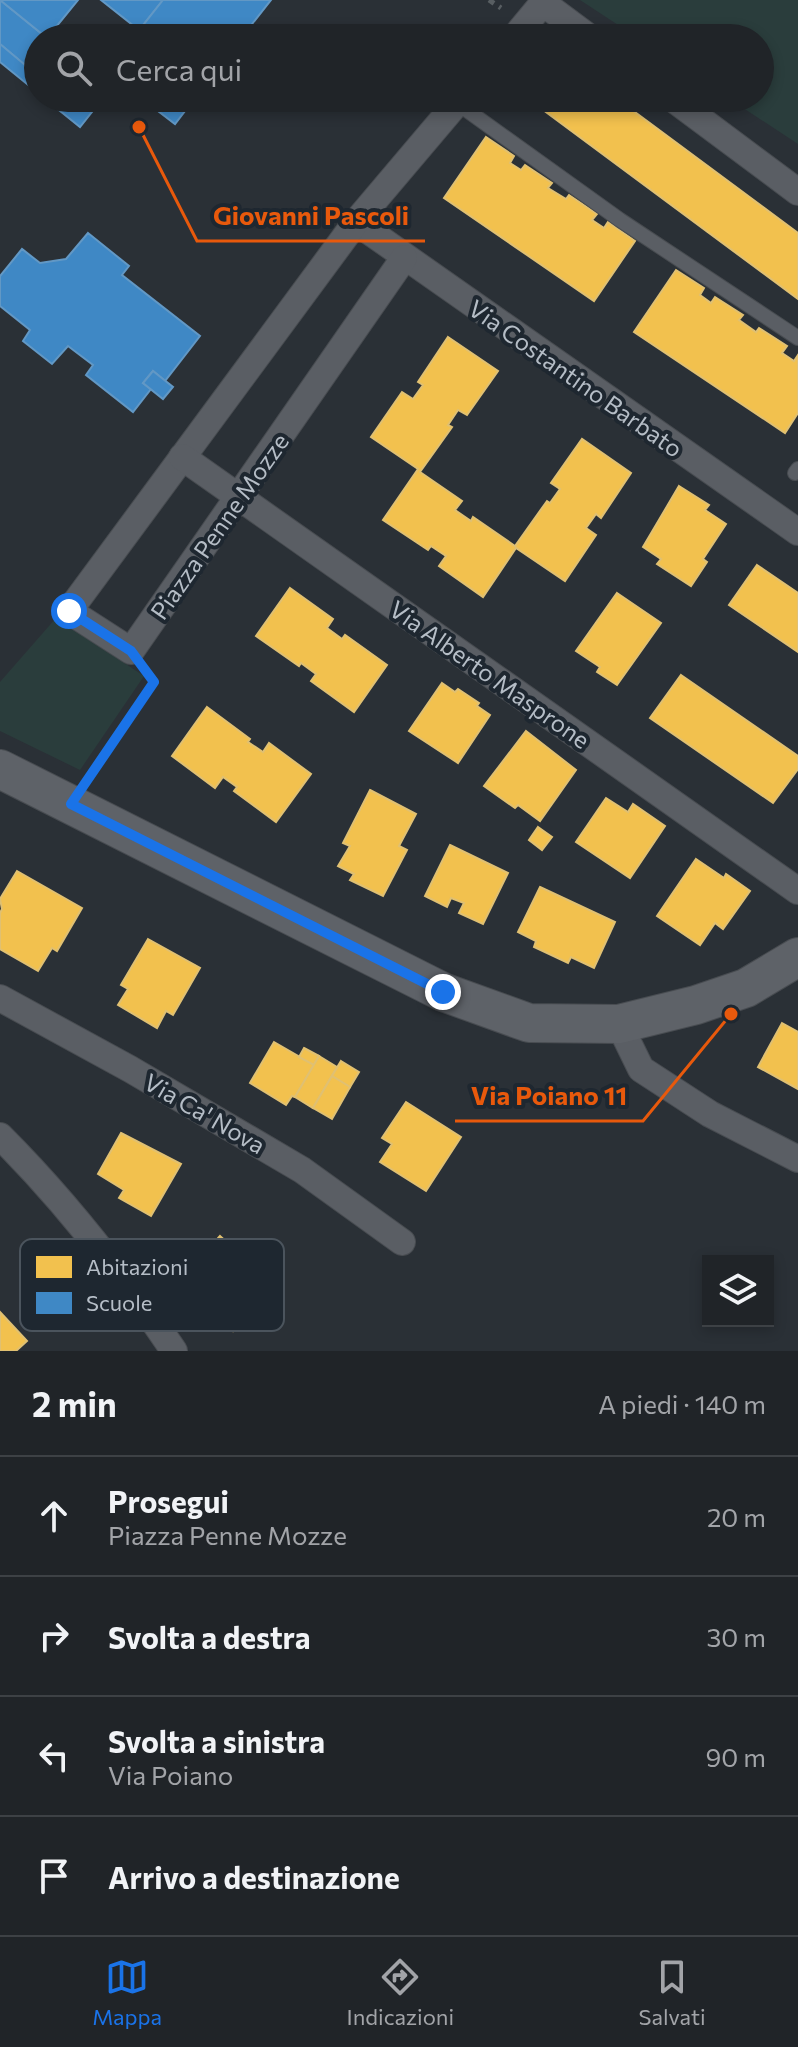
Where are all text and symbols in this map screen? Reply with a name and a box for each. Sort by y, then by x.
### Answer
search box [24,24,774,112]
icon: search [52,46,96,90]
text: Cerca qui [116,50,242,87]
callout: Giovanni Pascoli [197,191,425,241]
text: Giovanni Pascoli [213,199,409,230]
street label: Via Costantino Barbato [463,293,689,463]
street label: Piazza Penne Mozze [144,427,294,625]
route start [51,593,87,629]
street label: Via Alberto Masprone [384,594,596,754]
route end [425,974,461,1010]
street label: Via Ca' Nova [139,1067,271,1159]
callout: Via Poiano 11 [455,1071,643,1121]
text: Via Poiano 11 [471,1079,627,1110]
legend [20,1239,284,1331]
text: Abitazioni [86,1253,188,1280]
map controls [702,1255,774,1327]
button: layers [702,1255,774,1327]
text: Scuole [86,1289,152,1316]
text: 2 min [32,1382,117,1424]
text: A piedi · 140 m [598,1388,766,1419]
text: Prosegui [108,1482,229,1519]
icon: ahead [32,1494,76,1538]
text: 20 m [707,1501,766,1532]
text: Piazza Penne Mozze [108,1519,347,1550]
icon: right [32,1614,76,1658]
text: Svolta a destra [108,1618,310,1655]
text: 30 m [707,1621,766,1652]
text: Svolta a sinistra [108,1722,325,1759]
icon: left [32,1734,76,1778]
text: 90 m [706,1741,766,1772]
text: Via Poiano [108,1759,233,1790]
icon: arrive [32,1854,76,1898]
text: Arrivo a destinazione [108,1858,400,1895]
tab: Mappa [92,1955,162,2030]
tab: Indicazioni [347,1955,454,2030]
tab: Salvati [639,1955,706,2030]

